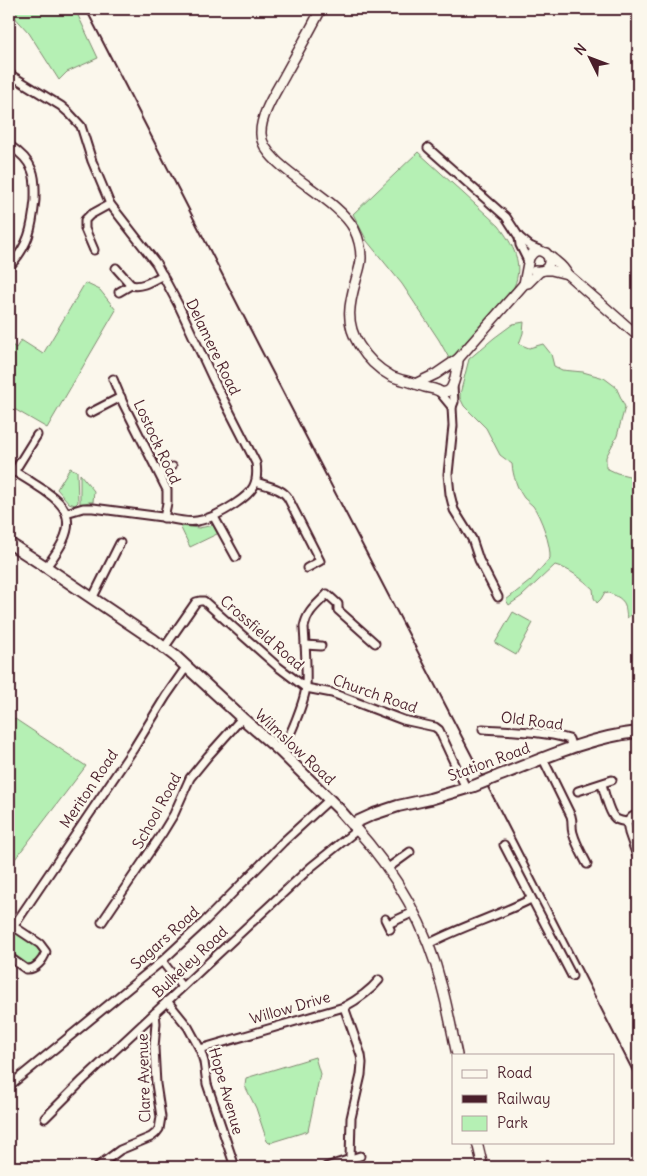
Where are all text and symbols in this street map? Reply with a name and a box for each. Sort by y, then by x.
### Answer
north arrow [564,32,614,82]
text: N [570,40,590,59]
street label: Delamere Road [182,296,245,398]
street label: Lostock Road [130,397,185,487]
street label: Crossfield Road [216,591,308,674]
street label: Church Road [330,670,420,717]
street label: Wilmslow Road [251,705,339,789]
street label: Old Road [500,707,564,734]
street label: Station Road [445,738,533,785]
street label: Meriton Road [55,746,122,832]
street label: School Road [128,769,185,852]
street label: Sagars Road [127,902,203,973]
street label: Bulkeley Road [148,922,231,1001]
street label: Willow Drive [247,987,332,1028]
street label: Clare Avenue [132,1033,155,1123]
street label: Hope Avenue [205,1045,248,1137]
legend [452,1054,614,1144]
text: Road [497,1063,532,1082]
text: Railway [497,1089,551,1108]
text: Park [497,1113,528,1132]

